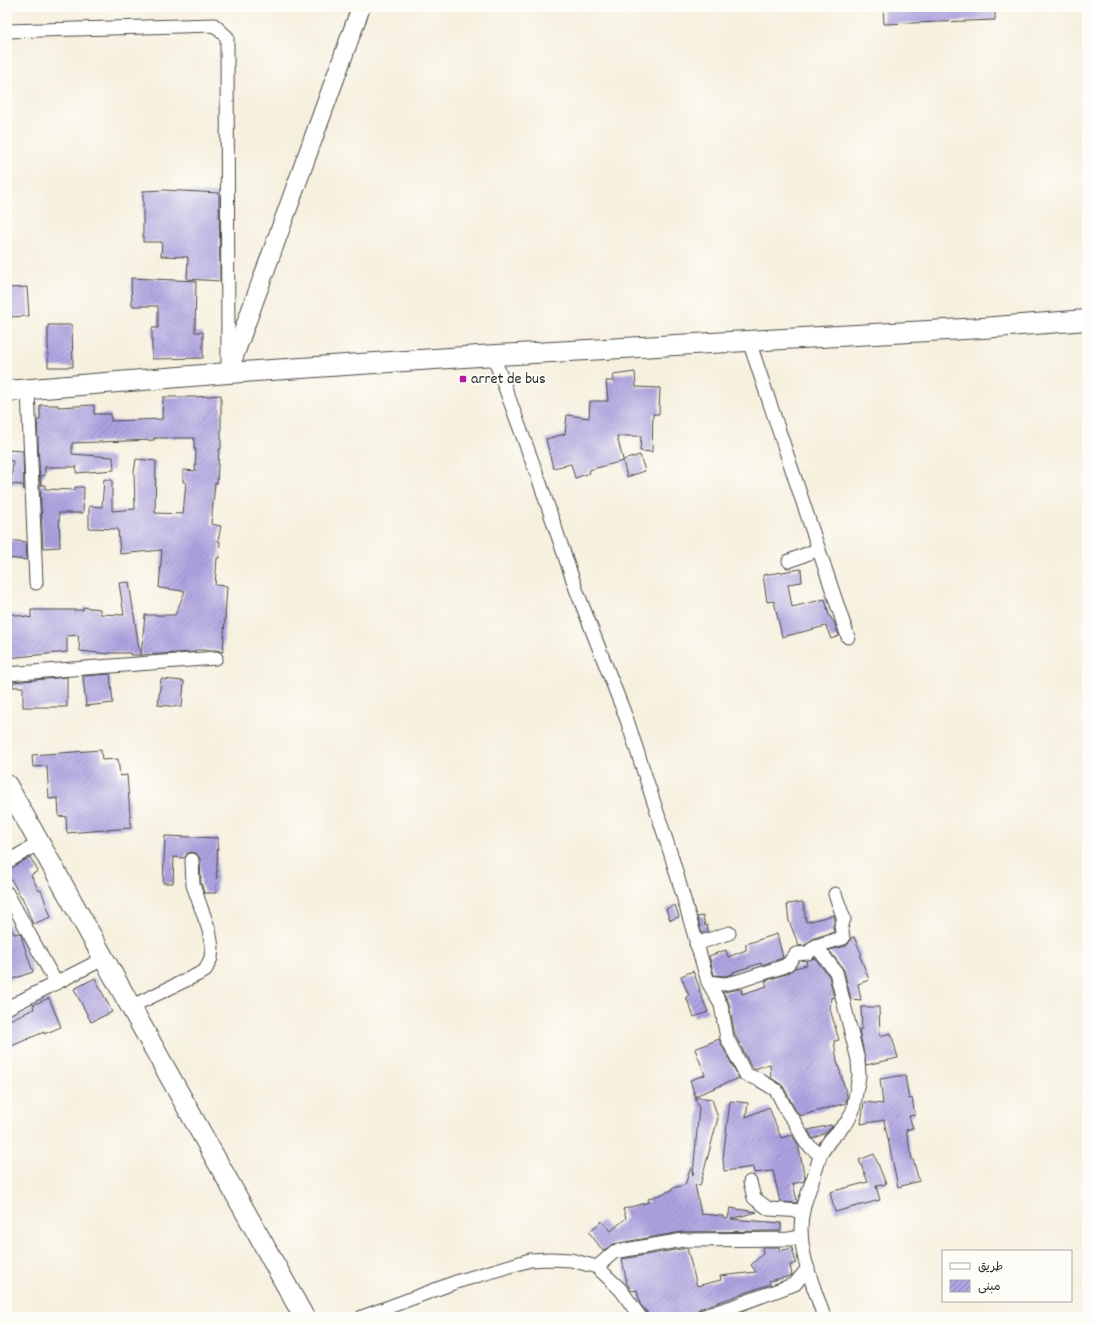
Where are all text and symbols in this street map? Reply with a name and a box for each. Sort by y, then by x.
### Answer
place label: arret de bus [471,368,546,391]
marker: arret de bus [458,374,468,384]
legend [942,1250,1072,1302]
text: طريق [978,1259,1003,1276]
text: مبنى [978,1279,1001,1296]

